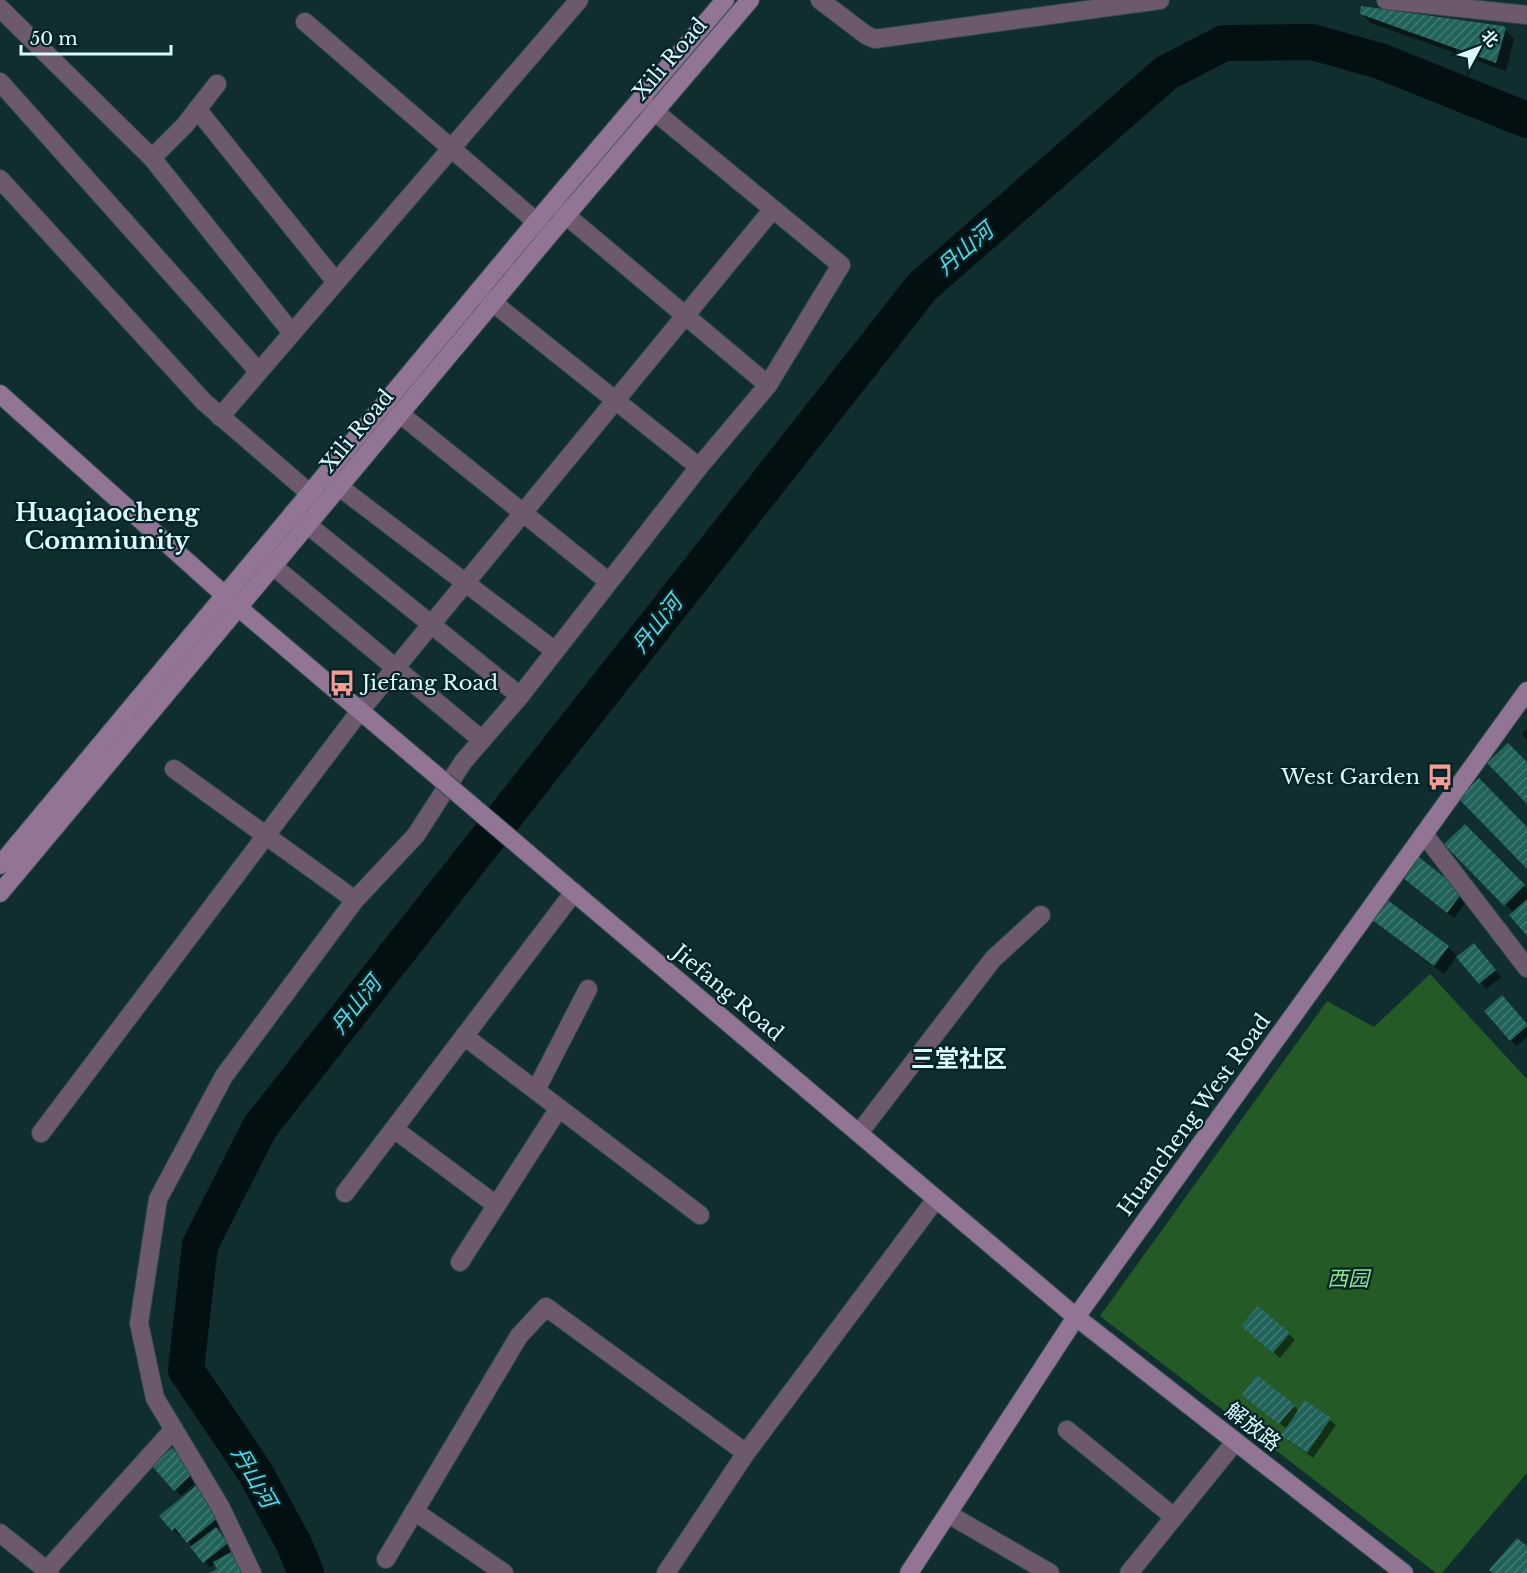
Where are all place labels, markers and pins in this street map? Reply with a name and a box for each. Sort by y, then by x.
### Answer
bus stop icon: Jiefang Road [327,668,357,698]
place label: Jiefang Road [359,670,498,696]
bus stop icon: West Garden [1425,762,1455,792]
place label: West Garden [1280,764,1420,790]

